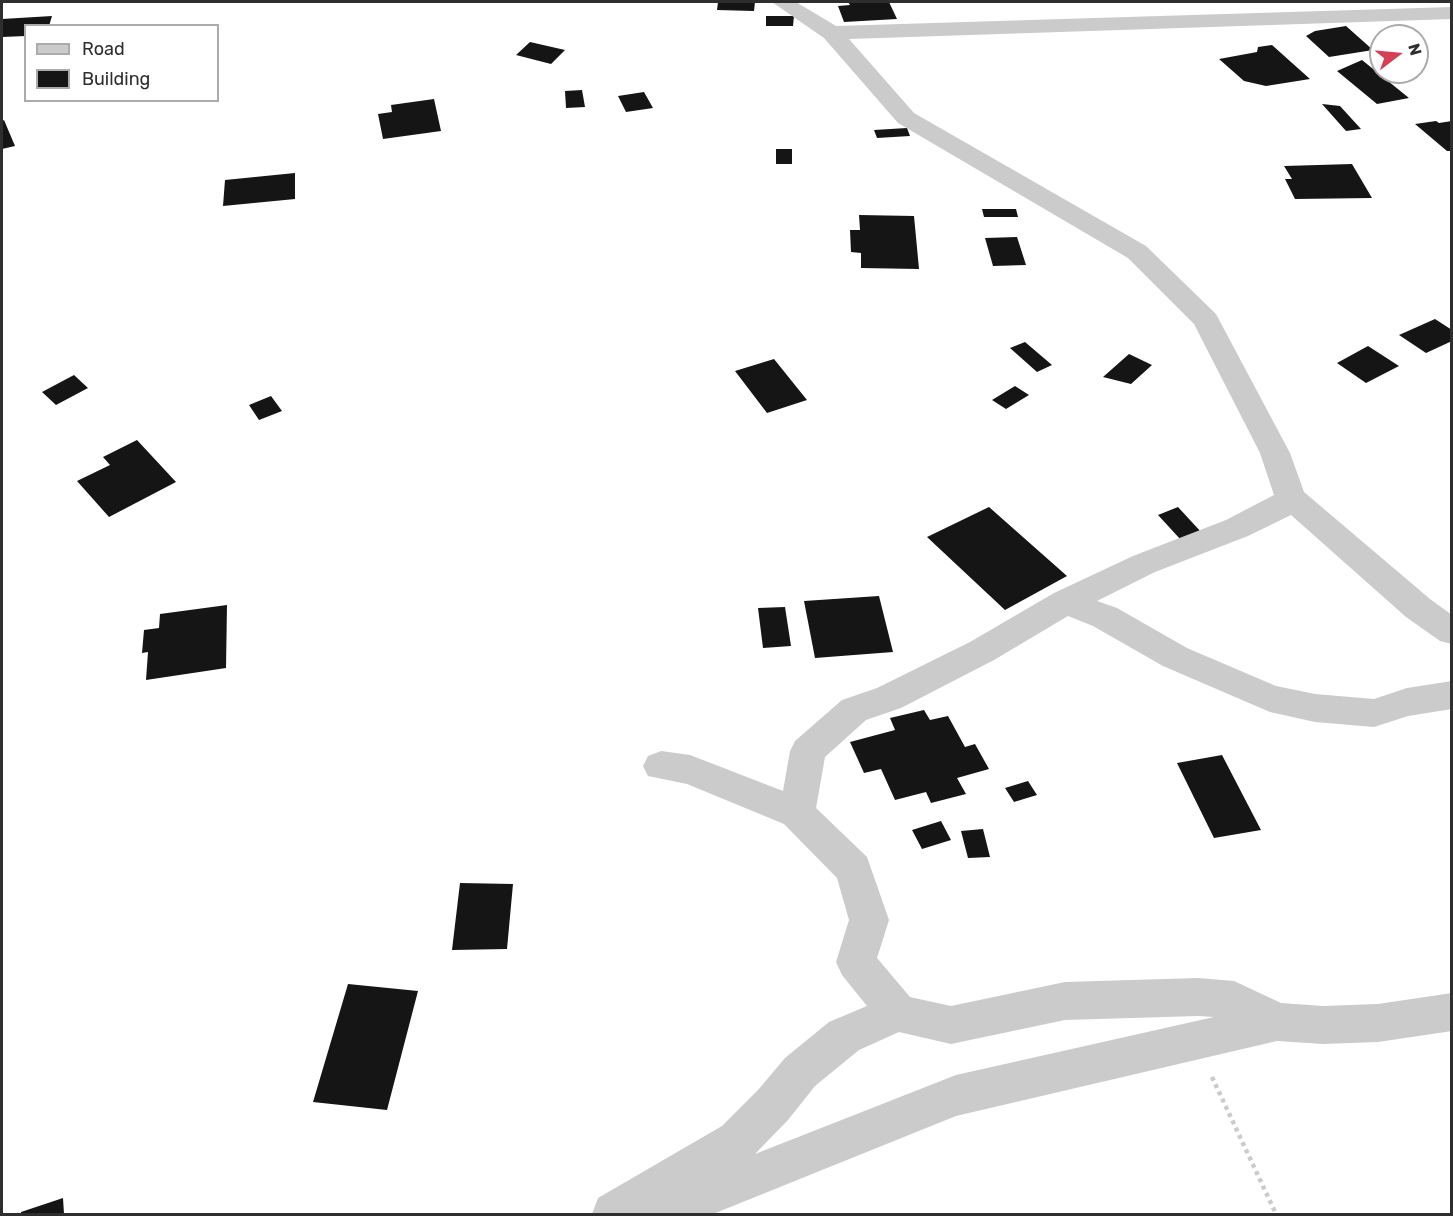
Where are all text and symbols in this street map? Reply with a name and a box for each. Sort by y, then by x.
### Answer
legend [24,24,219,102]
north arrow [1369,24,1429,84]
text: Road [82,38,125,60]
text: N [1404,41,1426,58]
text: Building [82,68,150,90]

